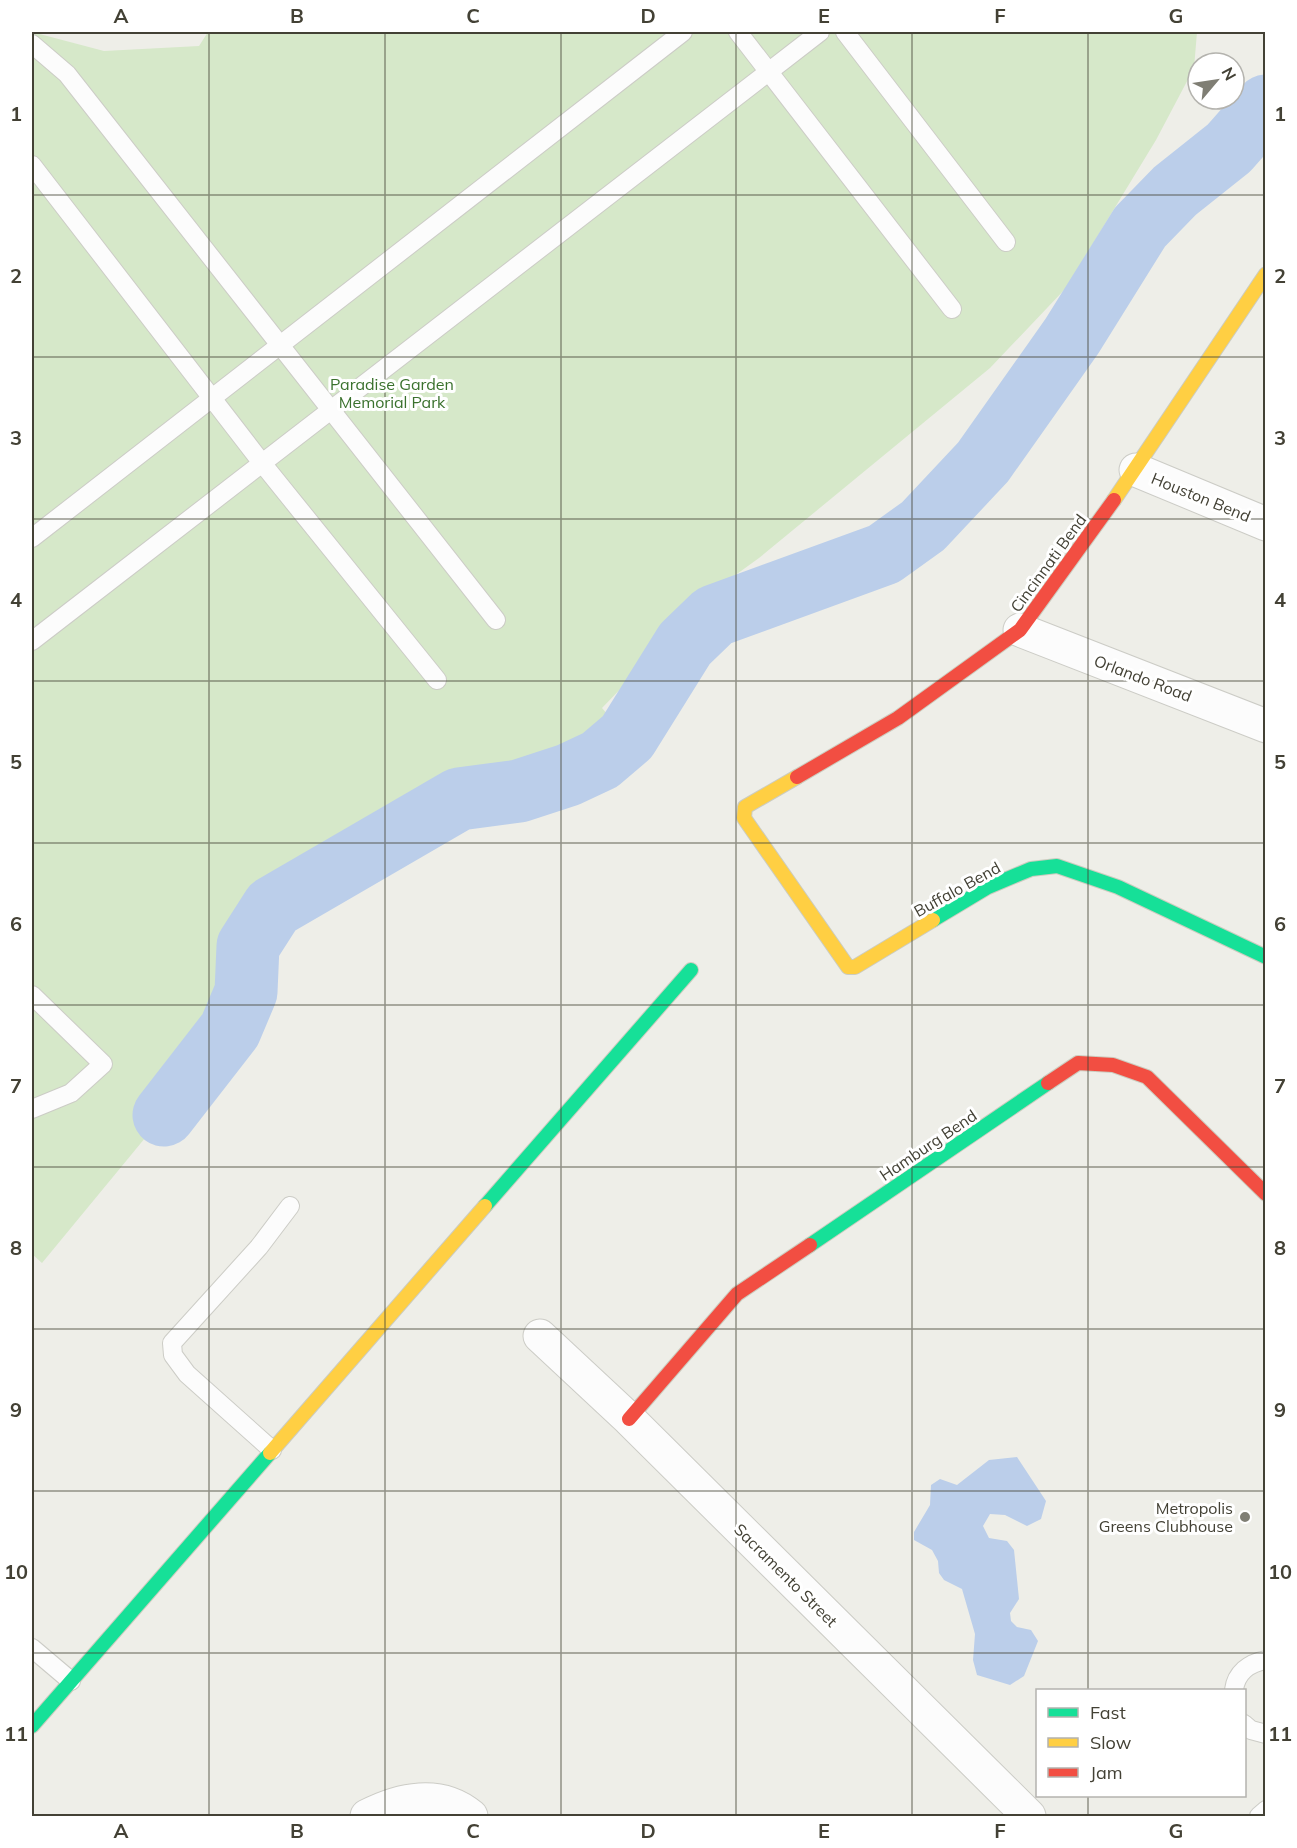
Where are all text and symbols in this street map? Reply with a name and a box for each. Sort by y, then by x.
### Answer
text: A [114,3,129,28]
text: B [290,3,304,28]
text: C [466,3,480,28]
text: D [640,3,656,28]
text: E [818,3,830,28]
text: F [994,3,1006,28]
text: G [1169,3,1183,28]
north arrow [1186,51,1246,111]
text: N [1217,64,1241,84]
text: 1 [10,101,22,126]
text: 1 [1274,101,1286,126]
text: 2 [10,263,22,288]
text: 2 [1274,263,1286,288]
park label: Paradise Garden Memorial Park [330,374,454,412]
text: 3 [10,425,22,450]
text: 3 [1274,425,1286,450]
street label: Houston Bend [1148,468,1254,526]
street label: Cincinnati Bend [1006,510,1090,616]
text: 4 [10,587,22,612]
text: 4 [1274,587,1286,612]
street label: Orlando Road [1091,650,1195,706]
text: 5 [10,749,22,774]
text: 5 [1274,749,1286,774]
street label: Buffalo Bend [910,857,1004,921]
text: 6 [10,911,22,936]
text: 6 [1274,911,1286,936]
text: 7 [10,1073,22,1098]
text: 7 [1274,1073,1286,1098]
street label: Hamburg Bend [876,1105,980,1185]
text: 8 [10,1235,22,1260]
text: 8 [1274,1235,1286,1260]
text: 9 [10,1397,22,1422]
text: 9 [1274,1397,1286,1422]
place label: Metropolis Greens Clubhouse [1099,1498,1233,1536]
marker: Metropolis Greens Clubhouse [1238,1510,1252,1524]
street label: Sacramento Street [730,1519,842,1631]
text: 10 [4,1559,28,1584]
text: 10 [1268,1559,1292,1584]
legend [1036,1689,1246,1797]
text: Fast [1090,1701,1126,1724]
text: 11 [4,1721,28,1746]
text: 11 [1268,1721,1292,1746]
text: Slow [1090,1731,1132,1754]
text: Jam [1090,1761,1123,1784]
text: A [114,1818,129,1843]
text: B [290,1818,304,1843]
text: C [466,1818,480,1843]
text: D [640,1818,656,1843]
text: E [818,1818,830,1843]
text: F [994,1818,1006,1843]
text: G [1169,1818,1183,1843]

